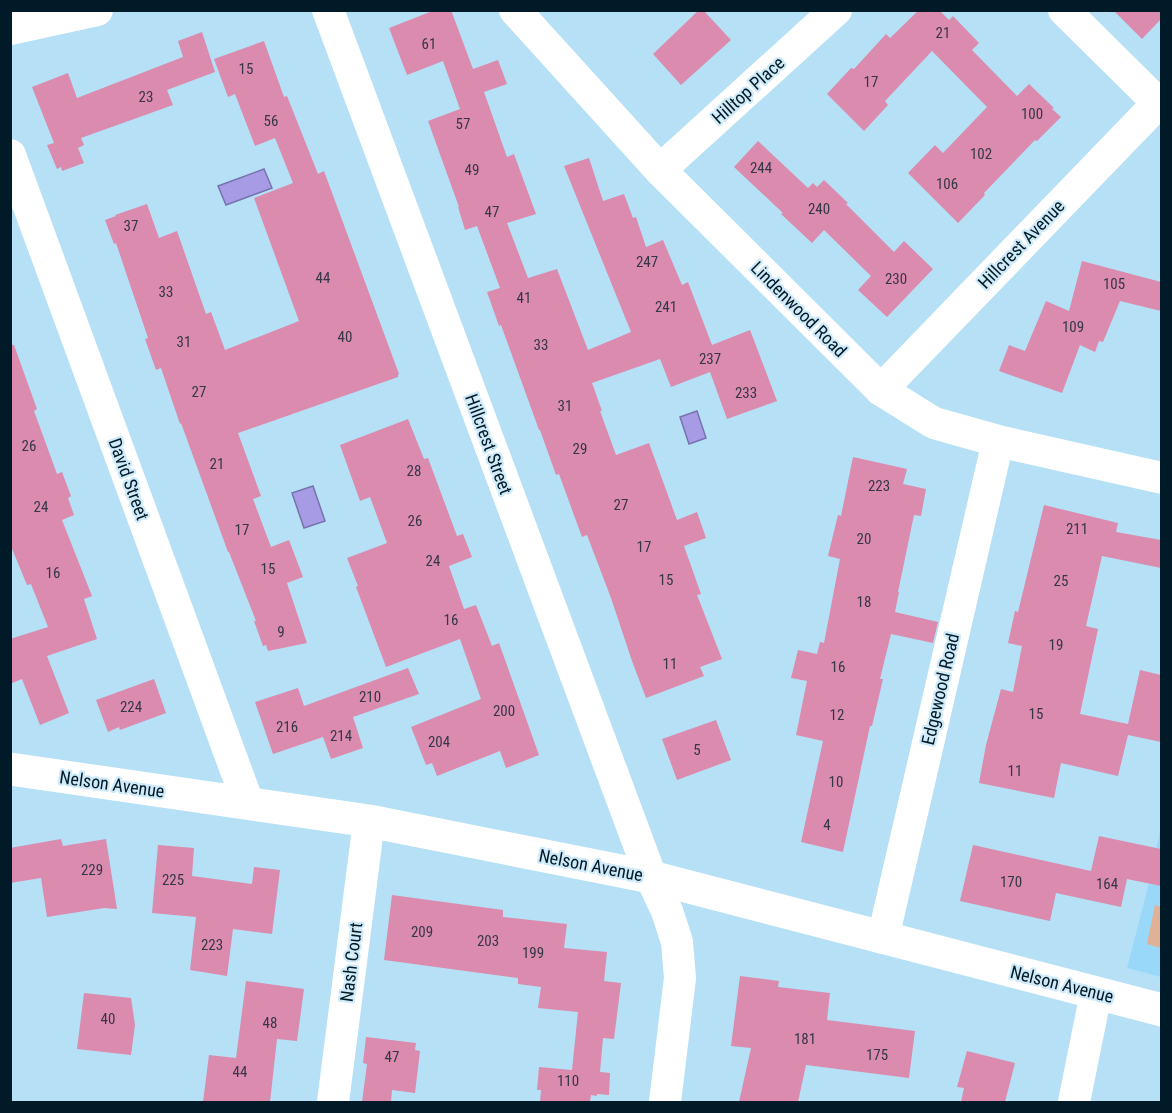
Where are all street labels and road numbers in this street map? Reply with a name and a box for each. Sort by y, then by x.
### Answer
street label: Hilltop Place [707,52,789,128]
street label: Hillcrest Avenue [973,195,1069,293]
street label: Lindenwood Road [747,257,851,361]
street label: Hillcrest Street [461,391,517,497]
street label: David Street [104,435,154,523]
street label: Edgewood Road [917,631,963,747]
street label: Nelson Avenue [58,766,166,802]
street label: Nelson Avenue [537,845,645,885]
street label: Nash Court [336,921,366,1003]
street label: Nelson Avenue [1008,961,1116,1007]

